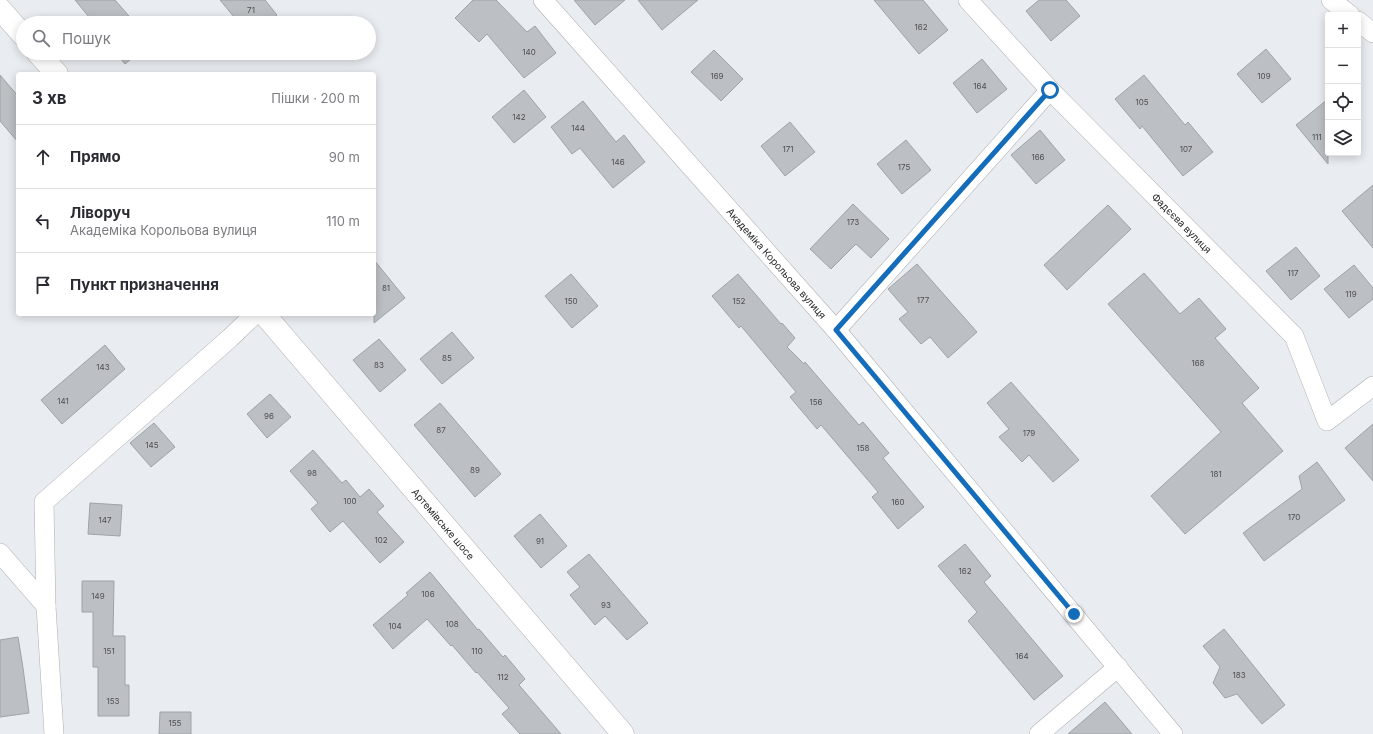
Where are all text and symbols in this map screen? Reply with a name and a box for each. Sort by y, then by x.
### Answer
house number: 71 [247,5,255,15]
map controls [1325,12,1361,156]
button: + [1325,12,1361,48]
search box [16,16,376,60]
house number: 162 [914,22,928,32]
icon: search [30,27,52,49]
text: Пошук [62,29,111,48]
house number: 140 [522,47,536,57]
button: − [1325,48,1361,84]
house number: 169 [710,71,724,81]
house number: 109 [1257,71,1271,81]
house number: 164 [973,81,987,91]
route start [1041,81,1059,99]
button: locate [1325,84,1361,120]
text: 3 хв [32,88,67,108]
text: Пішки · 200 m [271,90,360,106]
house number: 105 [1135,97,1149,107]
house number: 142 [512,112,526,122]
button: layers [1325,120,1361,156]
house number: 144 [571,123,585,133]
house number: 111 [1312,132,1322,142]
house number: 171 [782,144,794,154]
house number: 107 [1180,144,1193,154]
icon: ahead [32,146,54,168]
text: Прямо [70,147,121,166]
text: 90 m [329,149,360,165]
house number: 166 [1031,152,1045,162]
house number: 146 [611,157,625,167]
house number: 175 [898,162,910,172]
street label: Фадєєва вулиця [1150,190,1214,255]
text: Ліворуч [70,203,130,222]
street label: Академіка Корольова вулиця [724,205,829,321]
icon: left [32,210,54,232]
text: 110 m [326,213,360,229]
house number: 173 [847,217,859,227]
text: Академіка Корольова вулиця [70,222,257,238]
house number: 117 [1287,268,1299,278]
icon: arrive [32,274,54,296]
text: Пункт призначення [70,275,219,294]
house number: 81 [382,283,390,293]
house number: 119 [1345,289,1357,299]
house number: 177 [917,295,930,305]
house number: 150 [564,296,578,306]
house number: 152 [733,296,746,306]
house number: 85 [442,353,452,363]
house number: 168 [1191,358,1205,368]
house number: 83 [374,360,384,370]
house number: 143 [96,362,110,372]
house number: 141 [57,396,69,406]
house number: 156 [809,397,823,407]
house number: 96 [264,411,274,421]
house number: 87 [436,425,446,435]
house number: 179 [1023,428,1035,438]
house number: 145 [145,440,159,450]
house number: 158 [856,443,870,453]
house number: 89 [470,465,480,475]
house number: 98 [307,468,317,478]
house number: 181 [1210,469,1222,479]
street label: Артемівське шосе [409,486,477,562]
house number: 100 [343,496,357,506]
house number: 160 [891,497,905,507]
house number: 170 [1288,512,1300,522]
house number: 147 [99,515,112,525]
house number: 102 [374,535,388,545]
house number: 91 [536,536,544,546]
house number: 162 [958,566,972,576]
house number: 106 [421,589,435,599]
house number: 149 [91,591,105,601]
house number: 93 [601,600,611,610]
route end [1065,605,1083,623]
house number: 108 [445,619,459,629]
house number: 104 [388,621,402,631]
house number: 151 [103,646,115,656]
house number: 110 [471,646,483,656]
house number: 164 [1015,651,1029,661]
house number: 183 [1232,670,1246,680]
house number: 112 [497,672,509,682]
house number: 153 [106,696,120,706]
house number: 155 [169,718,182,728]

